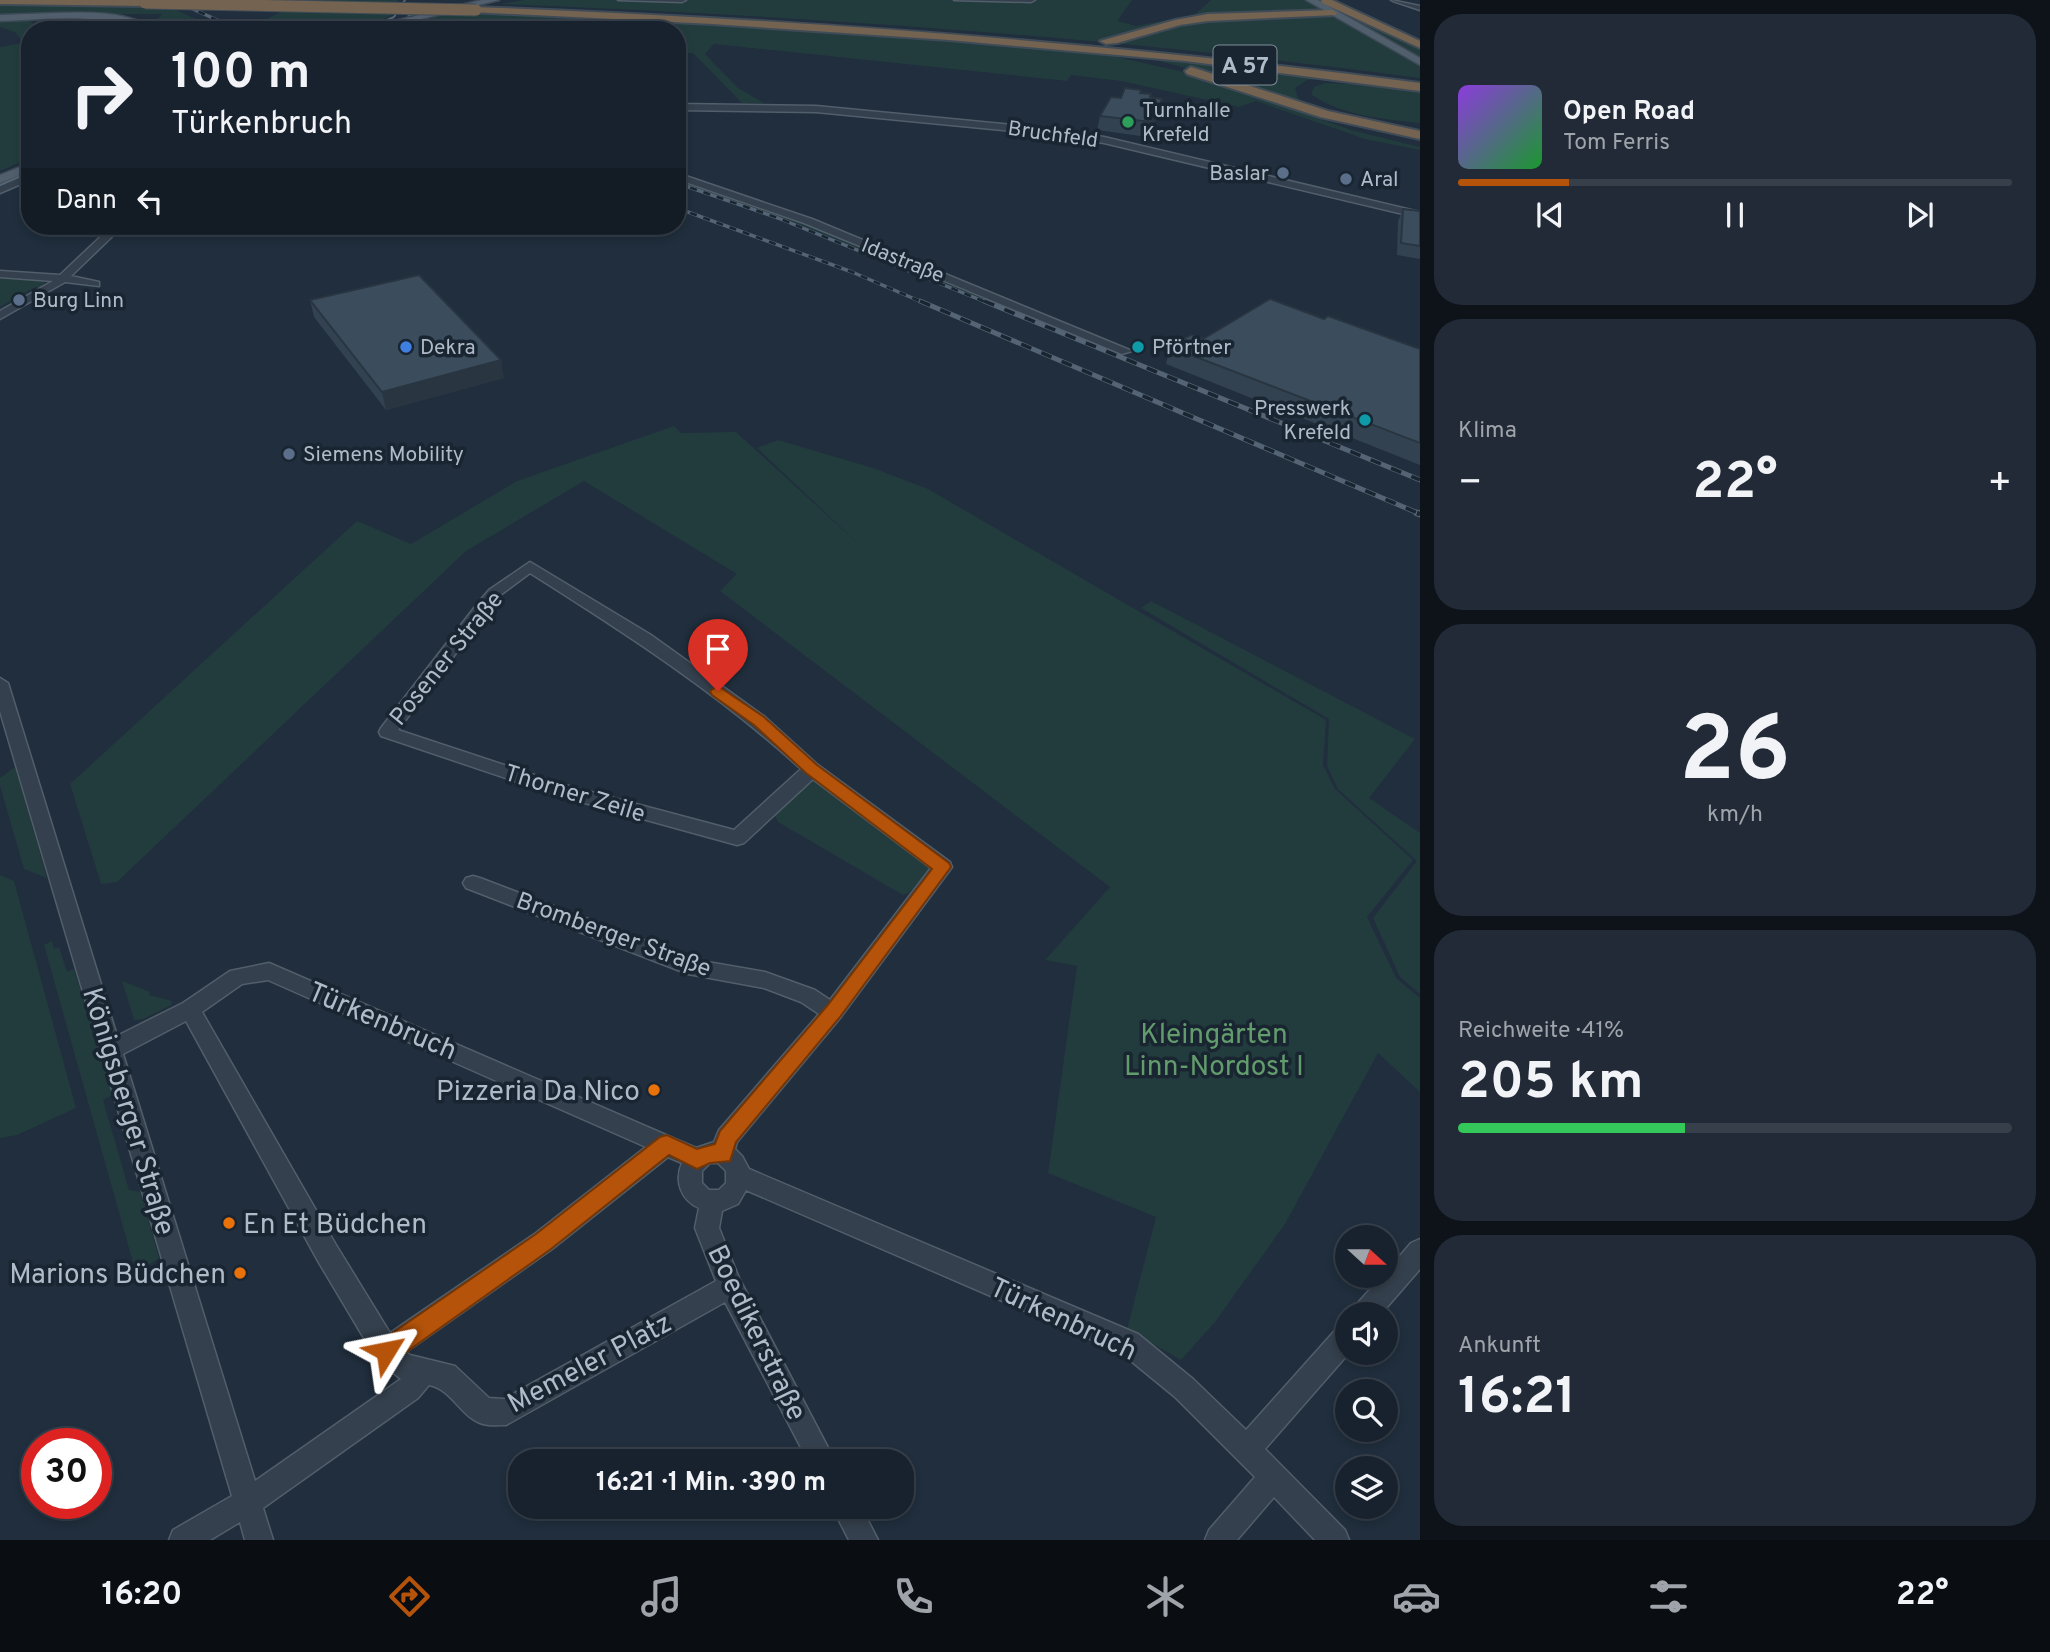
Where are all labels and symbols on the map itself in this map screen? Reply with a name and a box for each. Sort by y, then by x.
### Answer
road number: A 57 [1214,46,1276,85]
place label: Turnhalle Krefeld [1142,98,1231,149]
marker: Turnhalle Krefeld [1120,114,1136,130]
street label: Bruchfeld [1006,116,1100,155]
place label: Baslar [1209,161,1269,188]
marker: Baslar [1275,165,1291,181]
place label: Aral [1360,167,1399,194]
marker: Aral [1338,171,1354,187]
street label: Idastraße [857,233,948,290]
place label: Burg Linn [33,288,124,315]
marker: Burg Linn [11,292,27,308]
place label: Dekra [420,335,476,362]
place label: Pförtner [1152,335,1231,362]
marker: Dekra [398,339,414,355]
marker: Pförtner [1130,339,1146,355]
place label: Presswerk Krefeld [1254,396,1351,447]
marker: Presswerk Krefeld [1357,412,1373,428]
place label: Siemens Mobility [303,442,464,469]
marker: Siemens Mobility [281,446,297,462]
street label: Posener Straße [384,586,511,733]
pin [688,619,748,691]
street label: Thorner Zeile [500,759,648,831]
street label: Bromberger Straße [512,887,715,985]
street label: Türkenbruch [302,975,462,1070]
street label: Königsberger Straße [72,984,182,1240]
park label: Kleingärten Linn-Nordost I [1124,1018,1304,1086]
place label: Pizzeria Da Nico [436,1075,640,1111]
marker: Pizzeria Da Nico [646,1082,662,1098]
place label: En Et Büdchen [243,1208,427,1244]
marker: En Et Büdchen [221,1215,237,1231]
north arrow [1335,1225,1398,1288]
street label: Boedikerstraße [697,1240,813,1427]
place label: Marions Büdchen [9,1258,226,1294]
marker: Marions Büdchen [232,1265,248,1281]
street label: Türkenbruch [983,1271,1142,1371]
street label: Memeler Platz [502,1306,679,1423]
position arrow [349,1314,423,1388]
speed limit sign: 30 [21,1428,112,1519]

